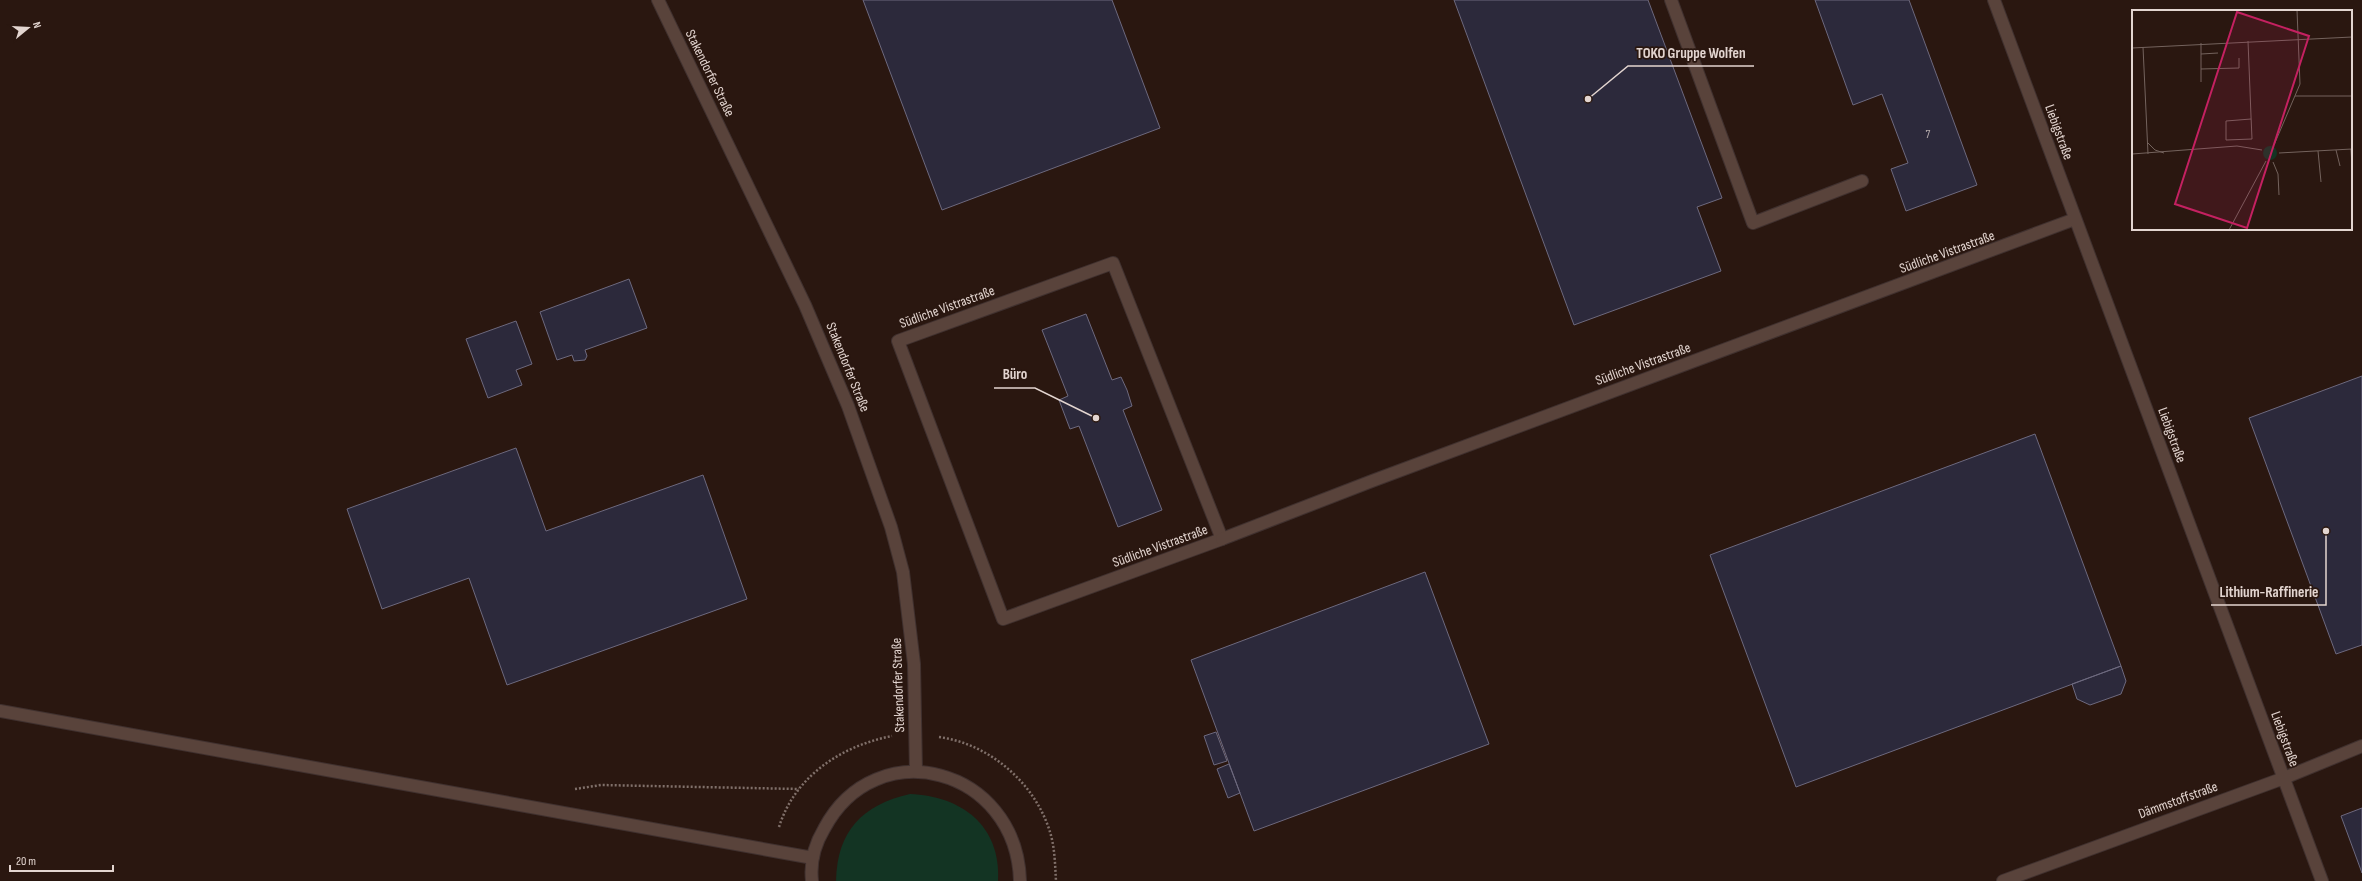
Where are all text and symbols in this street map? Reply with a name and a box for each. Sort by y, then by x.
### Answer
north arrow [8,8,48,48]
inset map [2132,10,2352,230]
text: N [30,20,44,30]
street label: Stakendorfer Straße [682,27,738,119]
callout: TOKO Gruppe Wolfen [1628,39,1754,66]
text: TOKO Gruppe Wolfen [1636,44,1746,63]
street label: Liebigstraße [2041,102,2077,162]
house number: 7 [1926,127,1931,142]
street label: Südliche Vistrastraße [1897,227,1997,277]
street label: Südliche Vistrastraße [897,282,997,332]
street label: Stakendorfer Straße [822,320,874,414]
street label: Südliche Vistrastraße [1593,339,1693,389]
callout: Büro [994,361,1035,388]
text: Büro [1003,365,1027,384]
street label: Liebigstraße [2154,405,2190,465]
street label: Südliche Vistrastraße [1110,521,1210,571]
callout: Lithium-Raffinerie [2211,578,2326,605]
text: Lithium-Raffinerie [2220,583,2319,602]
street label: Stakendorfer Straße [888,637,908,733]
street label: Liebigstraße [2267,709,2303,769]
street label: Dämmstoffstraße [2136,778,2220,822]
scale bar [10,847,113,873]
text: 20 m [16,854,36,869]

